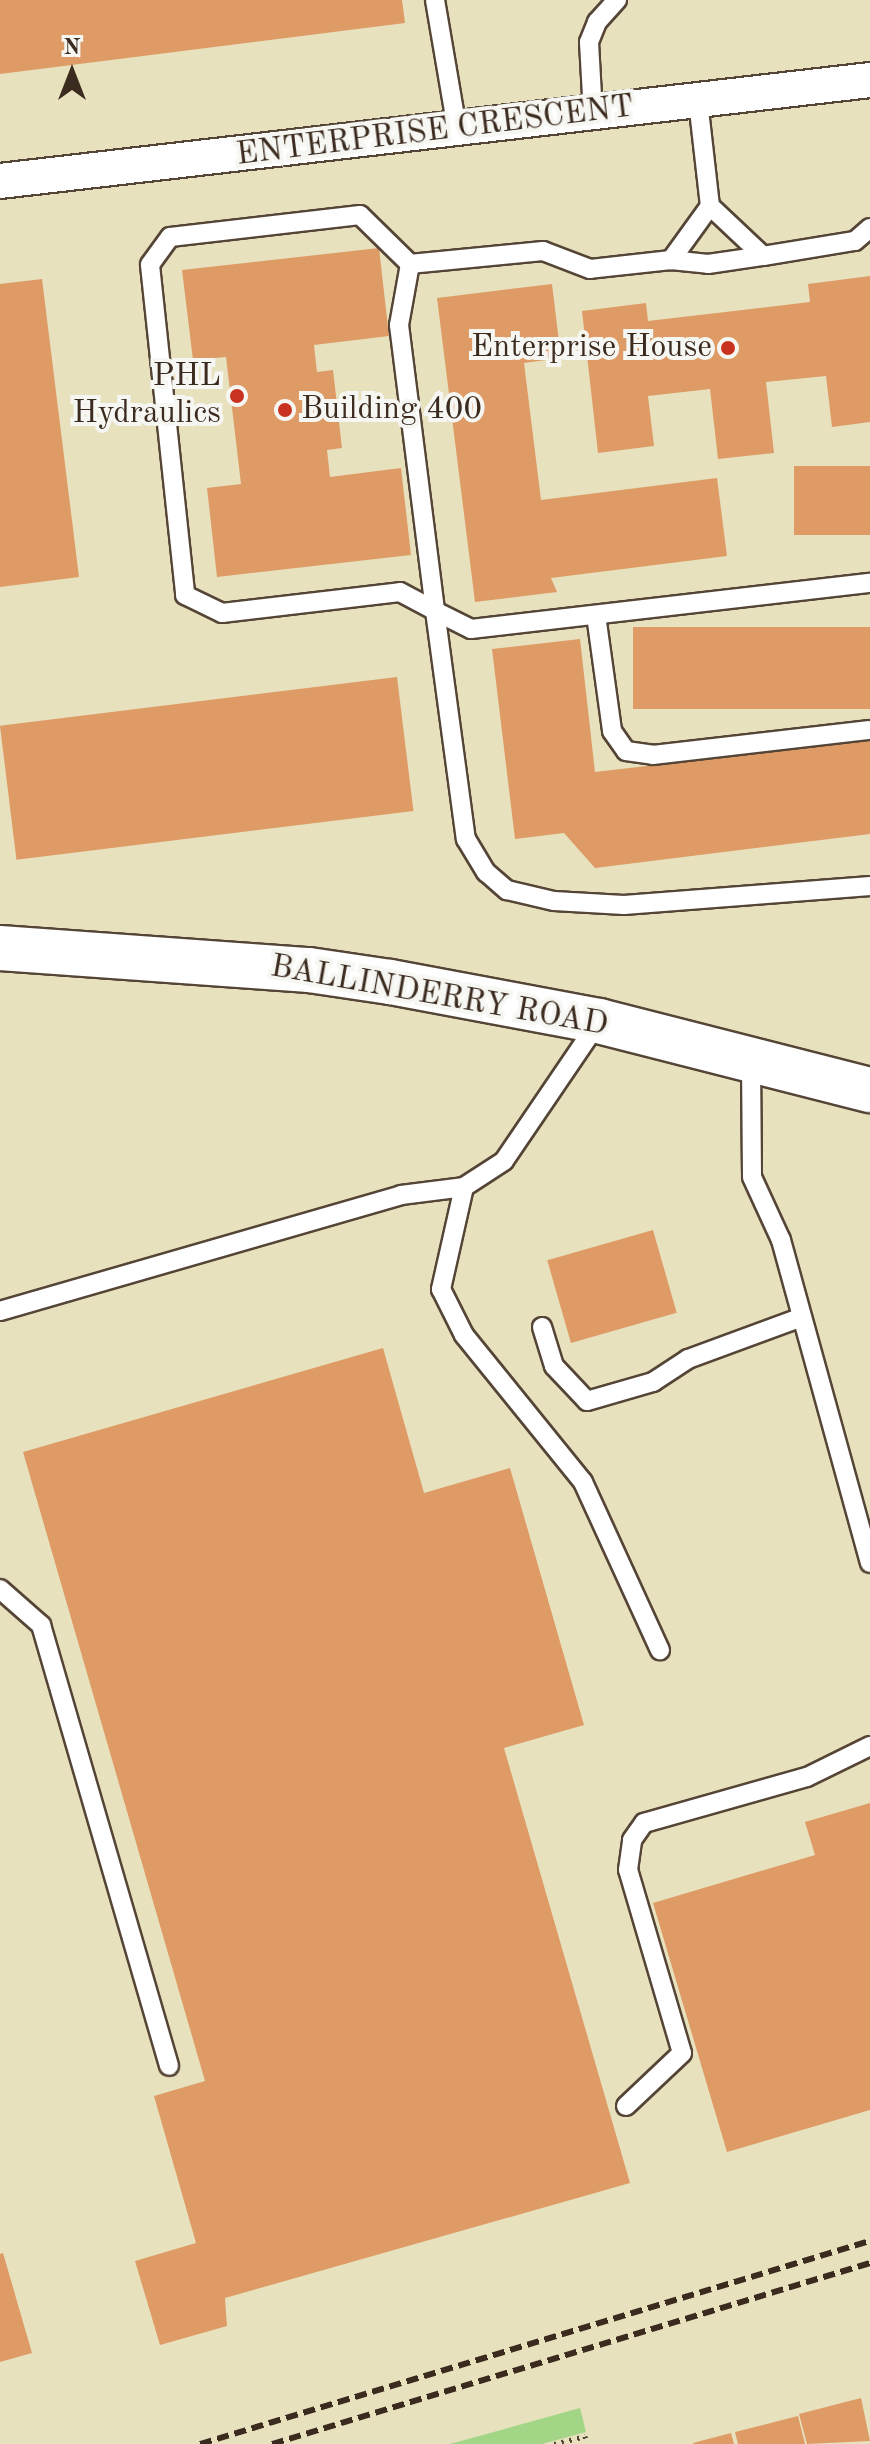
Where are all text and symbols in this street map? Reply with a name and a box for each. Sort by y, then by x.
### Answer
north arrow [32,32,112,112]
text: N [64,37,80,59]
street label: ENTERPRISE CRESCENT [234,89,636,175]
place label: Enterprise House [471,329,712,367]
marker: Enterprise House [719,339,737,357]
place label: PHL Hydraulics [73,359,221,434]
marker: PHL Hydraulics [228,387,246,405]
place label: Building 400 [301,391,482,429]
marker: Building 400 [276,401,294,419]
street label: BALLINDERRY ROAD [267,948,611,1046]

